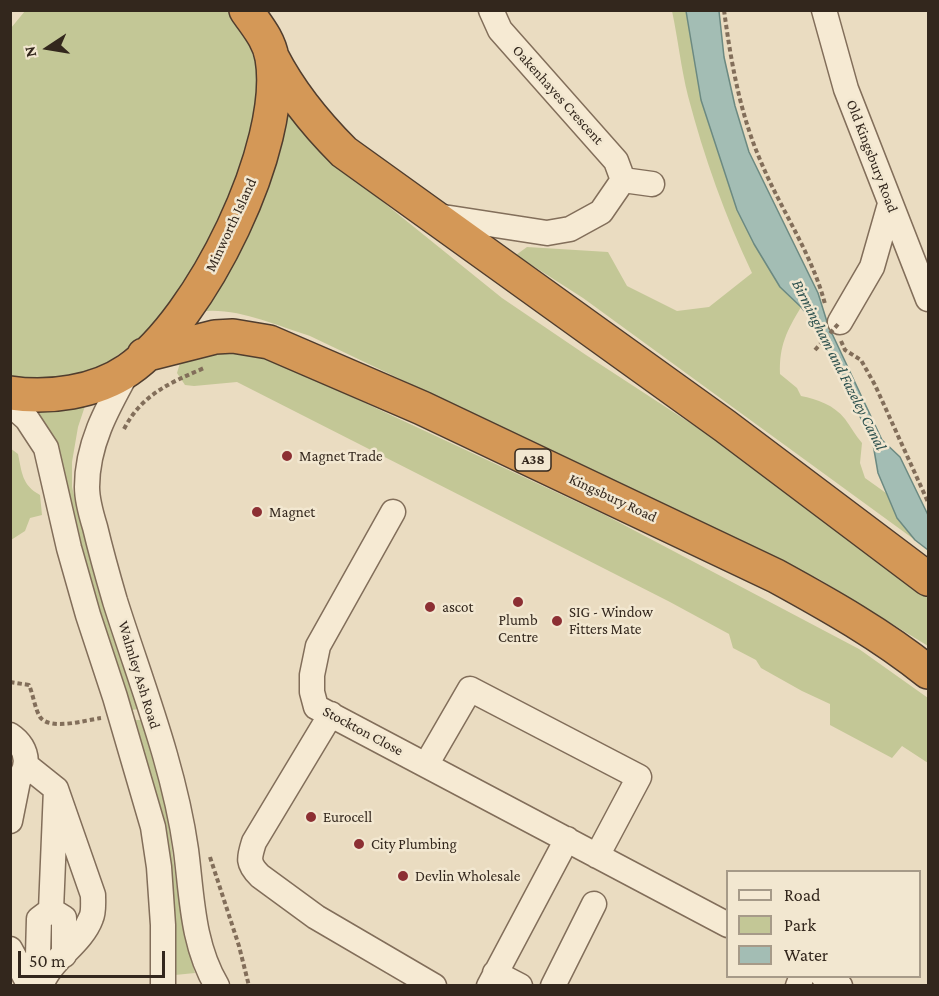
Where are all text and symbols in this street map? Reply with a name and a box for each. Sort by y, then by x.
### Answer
north arrow [18,18,78,78]
street label: Oakenhayes Crescent [509,41,607,149]
text: N [20,45,39,59]
street label: Old Kingsbury Road [842,97,902,215]
street label: Minworth Island [201,175,261,275]
water label: Birmingham and Fazeley Canal [787,276,891,454]
place label: Magnet Trade [299,447,383,465]
marker: Magnet Trade [280,449,294,463]
road number: A38 [515,449,551,471]
street label: Kingsbury Road [566,470,660,526]
place label: Magnet [269,503,315,521]
marker: Magnet [250,505,264,519]
marker: Plumb Centre [511,595,525,609]
place label: ascot [442,598,473,616]
marker: ascot [423,600,437,614]
place label: SIG - Window Fitters Mate [569,603,653,638]
place label: Plumb Centre [498,611,538,646]
marker: SIG - Window Fitters Mate [550,614,564,628]
street label: Walmley Ash Road [114,619,164,731]
street label: Stockton Close [320,702,406,760]
place label: Eurocell [323,808,372,826]
marker: Eurocell [304,810,318,824]
place label: City Plumbing [371,835,457,853]
marker: City Plumbing [352,837,366,851]
place label: Devlin Wholesale [415,867,520,885]
marker: Devlin Wholesale [396,869,410,883]
legend [726,870,921,978]
text: Road [784,885,821,905]
text: Park [784,915,816,935]
scale bar [21,939,168,977]
text: Water [784,945,828,965]
text: 50 m [29,951,66,971]

